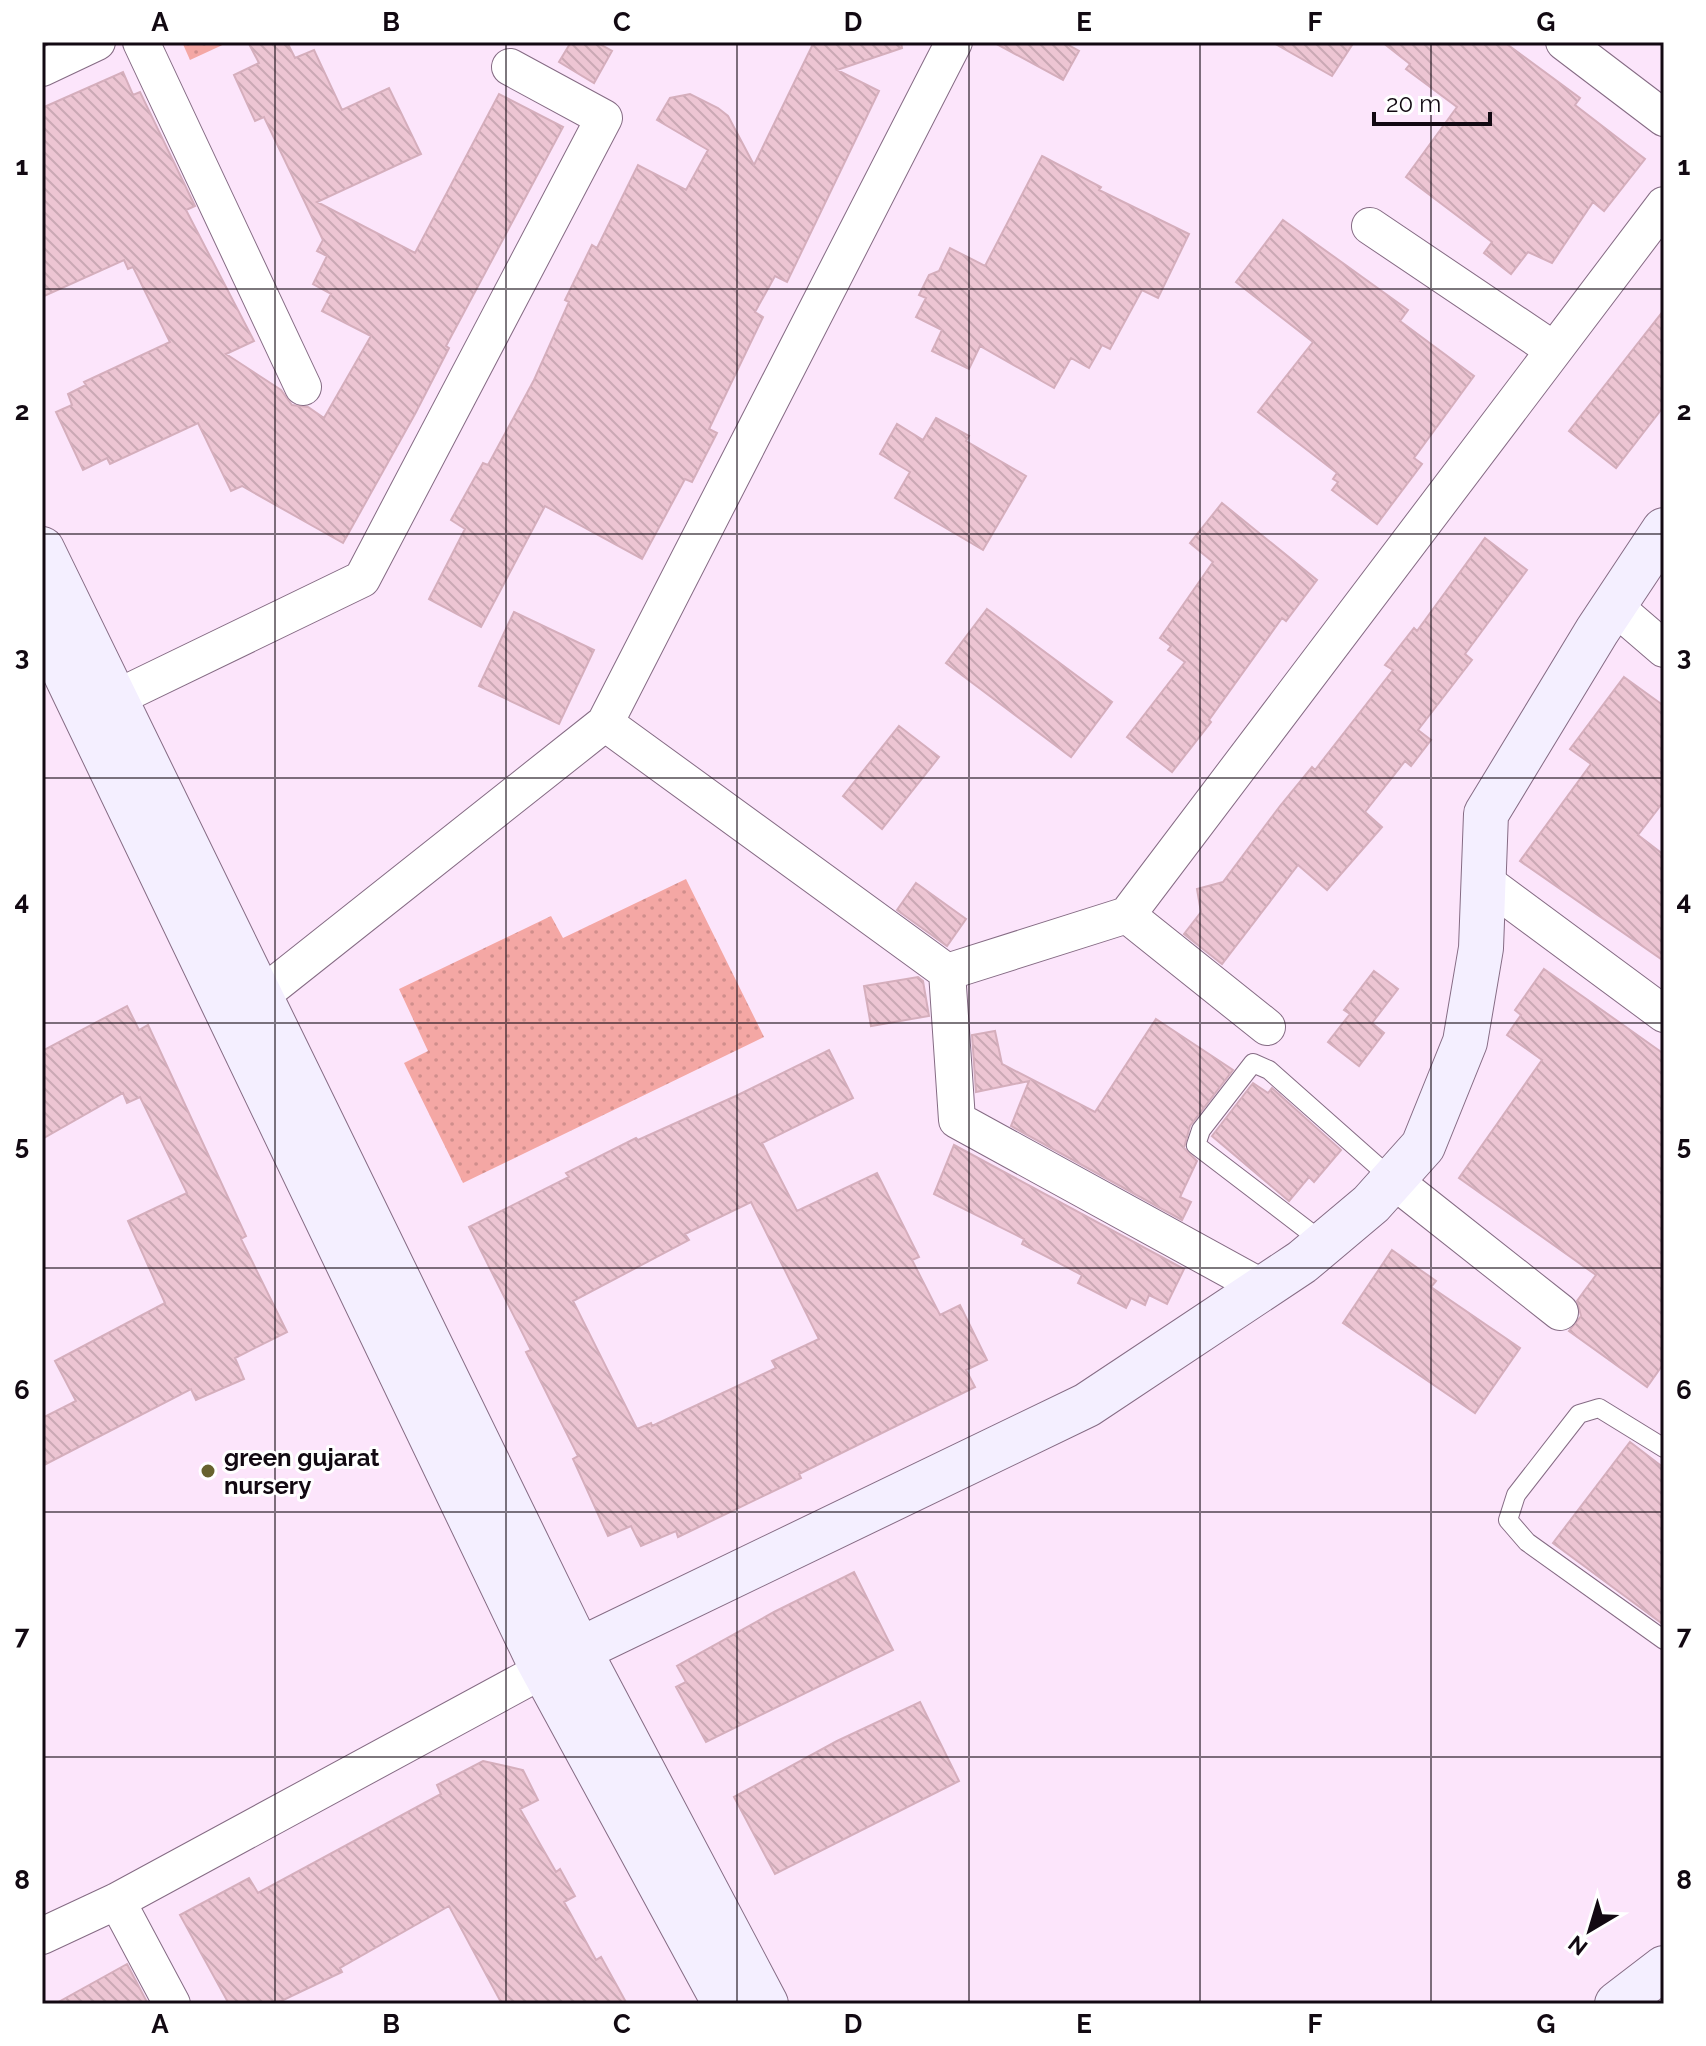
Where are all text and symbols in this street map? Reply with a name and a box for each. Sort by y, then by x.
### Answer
text: A [151,7,169,37]
text: B [382,7,400,37]
text: C [613,7,631,37]
text: D [844,7,862,37]
text: E [1076,7,1092,37]
text: F [1308,7,1323,37]
text: G [1537,7,1555,37]
scale bar [1374,76,1490,126]
text: 20 m [1386,89,1441,118]
text: 1 [16,151,29,181]
text: 1 [1678,151,1691,181]
text: 2 [15,396,29,426]
text: 2 [1677,396,1691,426]
text: 3 [15,641,29,671]
text: 3 [1677,641,1691,671]
text: 4 [15,886,29,916]
text: 4 [1677,886,1691,916]
text: 5 [15,1130,29,1160]
text: 5 [1677,1130,1691,1160]
text: 6 [14,1375,30,1405]
text: 6 [1676,1375,1692,1405]
place label: green gujarat nursery [224,1443,380,1500]
marker: green gujarat nursery [199,1462,217,1480]
text: 7 [15,1620,30,1650]
text: 7 [1677,1620,1692,1650]
text: 8 [14,1865,30,1895]
text: 8 [1676,1865,1692,1895]
north arrow [1550,1890,1630,1970]
text: N [1563,1930,1592,1961]
text: A [151,2009,169,2039]
text: B [382,2009,400,2039]
text: C [613,2009,631,2039]
text: D [844,2009,862,2039]
text: E [1076,2009,1092,2039]
text: F [1308,2009,1323,2039]
text: G [1537,2009,1555,2039]

